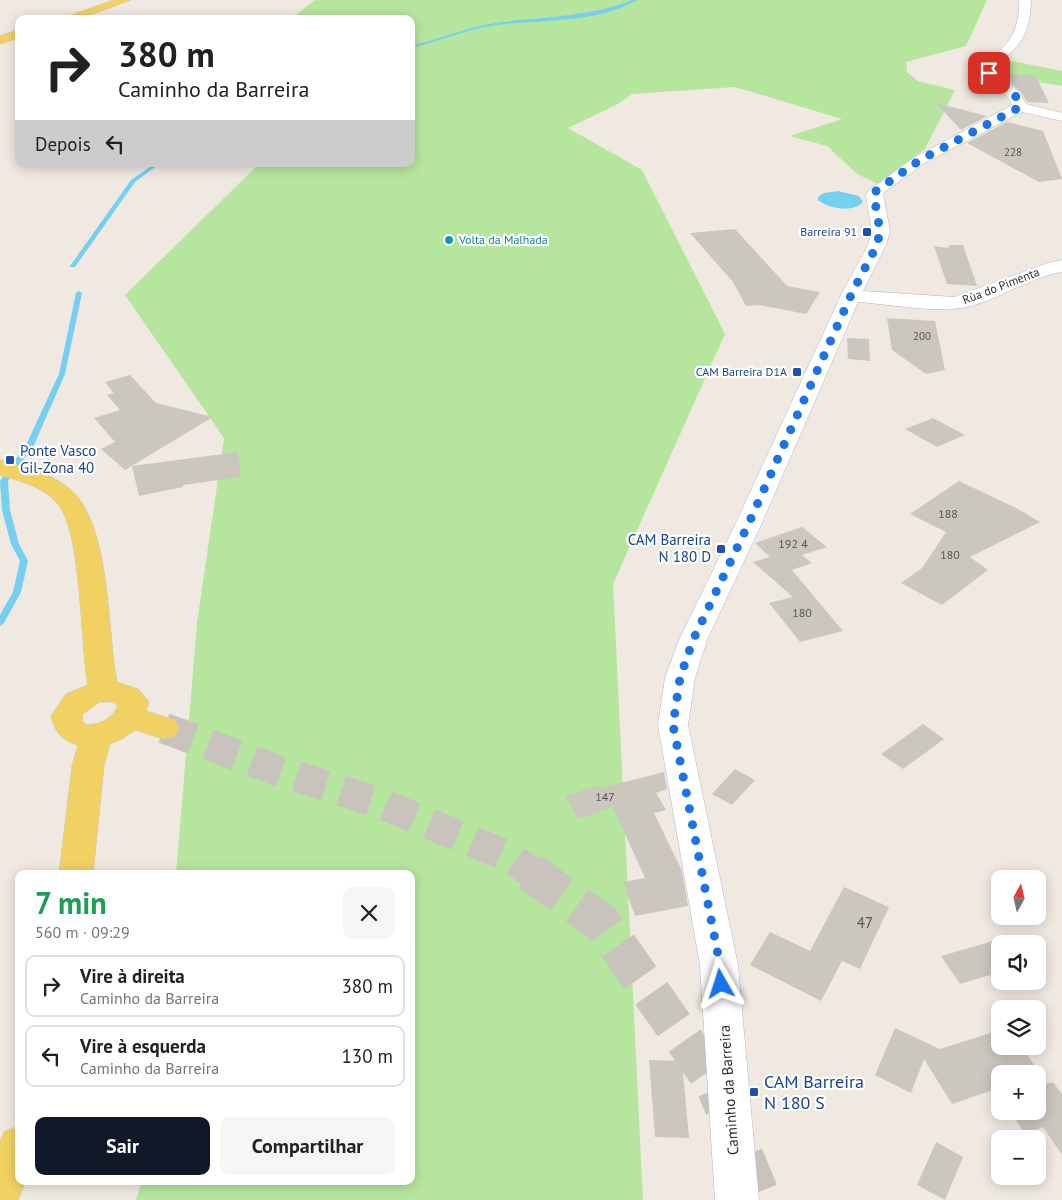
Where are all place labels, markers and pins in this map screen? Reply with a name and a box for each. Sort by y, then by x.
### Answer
pin [968,52,1010,94]
place label: Barreira 91 [800,224,857,239]
marker: Barreira 91 [861,226,873,238]
place label: Volta da Malhada [458,232,548,247]
marker: Volta da Malhada [443,234,455,246]
place label: CAM Barreira D1A [696,364,787,379]
marker: CAM Barreira D1A [791,366,803,378]
place label: Ponte Vasco Gil-Zona 40 [20,441,96,477]
marker: Ponte Vasco Gil-Zona 40 [4,454,16,466]
place label: CAM Barreira N 180 D [628,530,711,566]
marker: CAM Barreira N 180 D [715,543,727,555]
place label: CAM Barreira N 180 S [764,1070,864,1114]
marker: CAM Barreira N 180 S [748,1086,760,1098]

